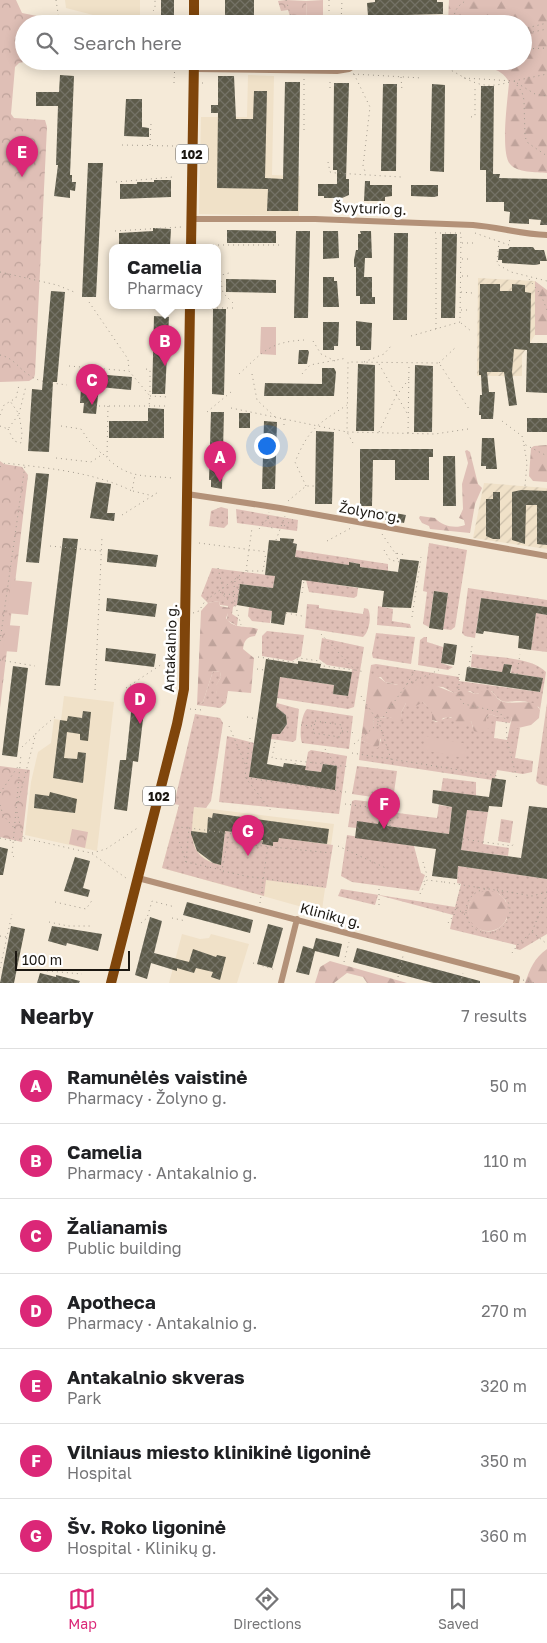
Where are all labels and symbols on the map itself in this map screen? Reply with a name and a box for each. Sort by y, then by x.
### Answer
pin: E [6,136,38,177]
road number: 102 [176,144,208,164]
street label: Švyturio g. [333,198,407,218]
pin: B [149,325,181,366]
pin: C [76,364,108,405]
your location [254,433,280,459]
pin: A [204,441,236,482]
street label: Žolyno g. [338,498,402,526]
street label: Antakalnio g. [160,603,180,693]
pin: D [124,683,156,724]
road number: 102 [143,786,175,806]
pin: F [368,788,400,829]
pin: G [232,815,264,856]
street label: Klinikų g. [298,899,364,931]
scale bar [15,948,130,971]

